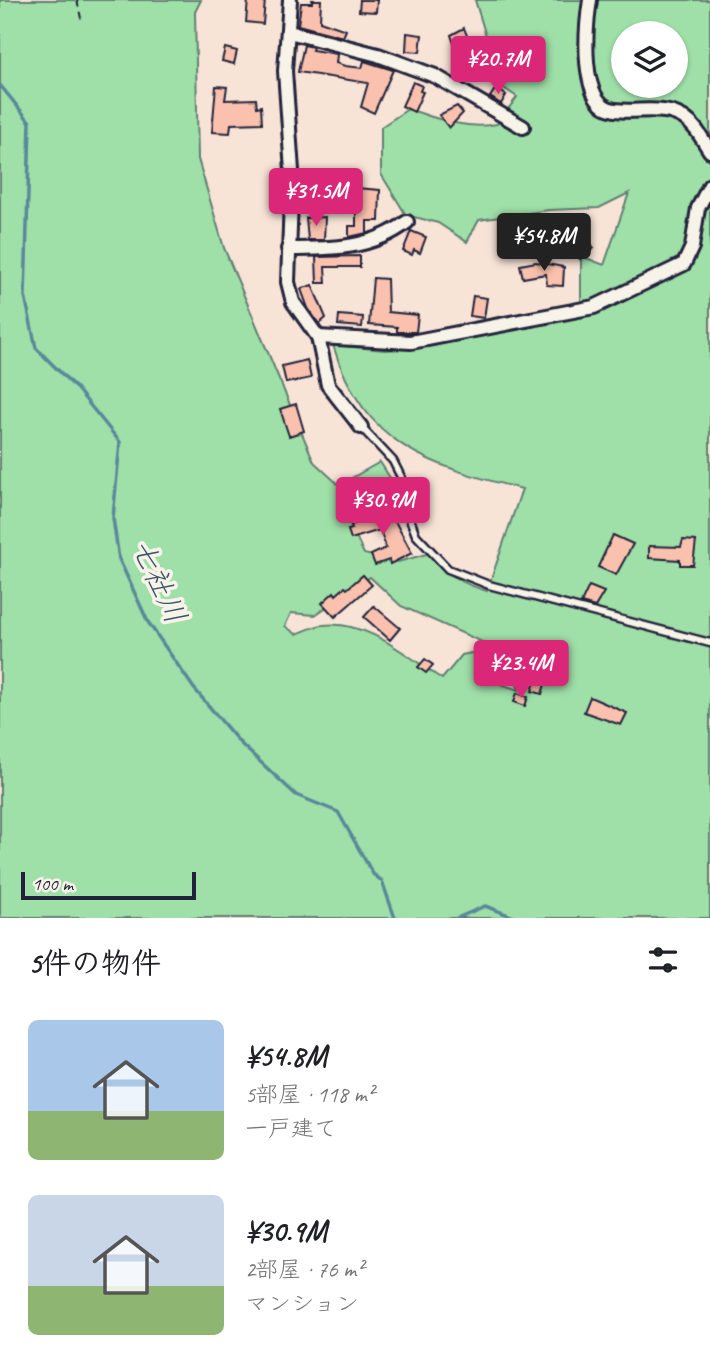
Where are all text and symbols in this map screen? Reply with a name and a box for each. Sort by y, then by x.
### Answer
map controls [611,21,688,98]
button: layers [611,21,688,98]
pin: ¥20.7M [441,36,555,96]
text: ¥20.7M [467,44,529,73]
pin: ¥31.5M [259,168,373,228]
text: ¥31.5M [285,176,347,205]
pin: ¥54.8M [487,214,601,273]
text: ¥54.8M [513,221,575,250]
pin: ¥30.9M [326,477,440,537]
text: ¥30.9M [352,485,414,514]
water label: 七社川 [123,532,195,630]
pin: ¥23.4M [464,640,578,700]
text: ¥23.4M [490,648,552,677]
scale bar [21,869,196,901]
text: 100 m [32,872,73,896]
icon: filters [644,941,682,979]
text: 5件の物件 [28,944,161,982]
text: ¥54.8M [245,1037,326,1075]
icon: home [84,1048,168,1132]
text: 5部屋 · 118 m² [245,1080,374,1109]
text: 一戸建て [245,1114,337,1143]
text: ¥30.9M [245,1212,326,1250]
icon: home [84,1223,168,1307]
text: 2部屋 · 76 m² [245,1255,363,1284]
text: マンション [245,1289,359,1318]

